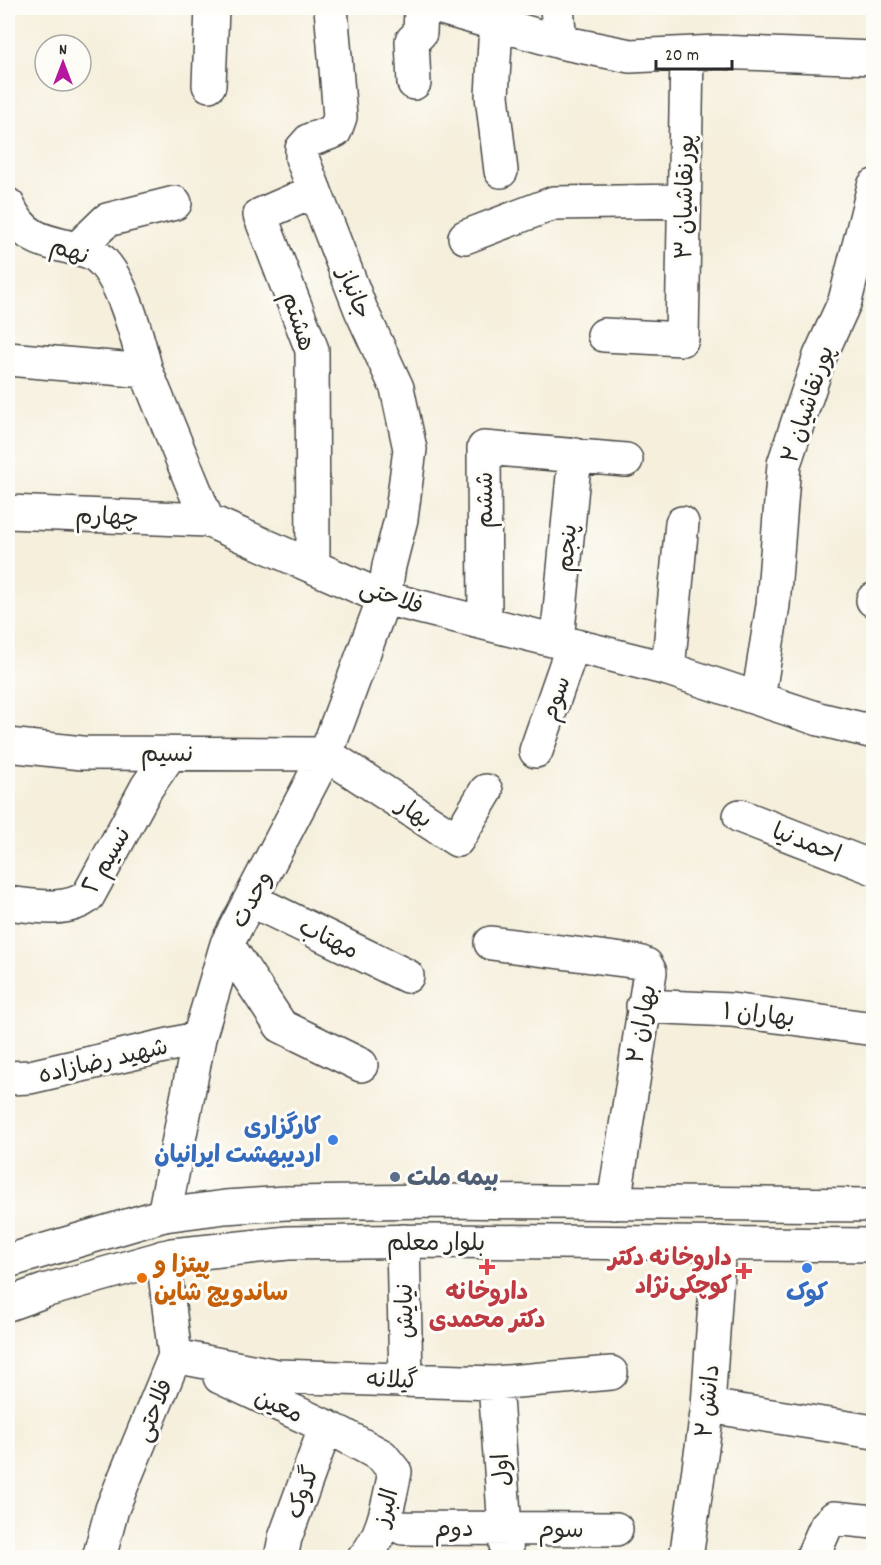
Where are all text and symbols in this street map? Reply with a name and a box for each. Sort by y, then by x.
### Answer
north arrow [33,33,93,93]
scale bar [656,33,732,71]
text: N [59,39,67,62]
text: 20 m [665,44,699,69]
street label: پورنقاشیان ۳ [669,134,705,260]
street label: نهم [45,230,93,275]
street label: جانباز [326,261,378,325]
street label: هشتم [271,288,322,356]
street label: پورنقاشیان ۲ [775,342,845,468]
street label: ششم [470,472,504,528]
street label: چهارم [75,501,139,537]
street label: پنجم [550,523,588,574]
street label: فلاحتی [355,572,427,626]
street label: سوم [534,672,581,726]
street label: نسیم [141,739,193,773]
street label: بهار [387,789,438,839]
street label: احمدنیا [766,816,845,873]
street label: نسیم ٢ [76,822,141,901]
street label: وحدت [224,866,283,935]
street label: مهتاب [292,912,363,970]
street label: بهاران ۲ [620,982,668,1067]
street label: بهاران ۱ [721,996,796,1038]
street label: شهید رضازاده [35,1031,172,1094]
place label: کارگزاری اردیبهشت ایرانیان [154,1111,321,1174]
marker: کارگزاری اردیبهشت ایرانیان [326,1133,340,1147]
place label: بیمه ملت [407,1163,499,1197]
marker: بیمه ملت [388,1170,402,1184]
street label: بلوار معلم [387,1228,485,1262]
place label: داروخانه دکتر کوچکی‌نژاد [607,1243,732,1305]
place label: پیتزا و ساندویچ شاین [152,1250,288,1312]
marker: داروخانه دکتر محمدی [480,1260,494,1274]
marker: کوک [800,1261,814,1275]
marker: داروخانه دکتر کوچکی‌نژاد [737,1264,751,1278]
marker: پیتزا و ساندویچ شاین [135,1271,149,1285]
place label: داروخانه دکتر محمدی [429,1277,545,1339]
place label: کوک [786,1278,828,1312]
street label: نیایش [390,1283,424,1339]
street label: دانش ۲ [689,1363,731,1440]
street label: گیلانه [365,1364,419,1400]
street label: فلاحتی [128,1375,184,1448]
street label: معین [248,1382,308,1434]
street label: اول [486,1452,522,1487]
street label: گدوک [280,1462,330,1524]
street label: البرز [366,1485,409,1533]
street label: دوم [435,1514,474,1548]
street label: سوم [538,1515,584,1549]

